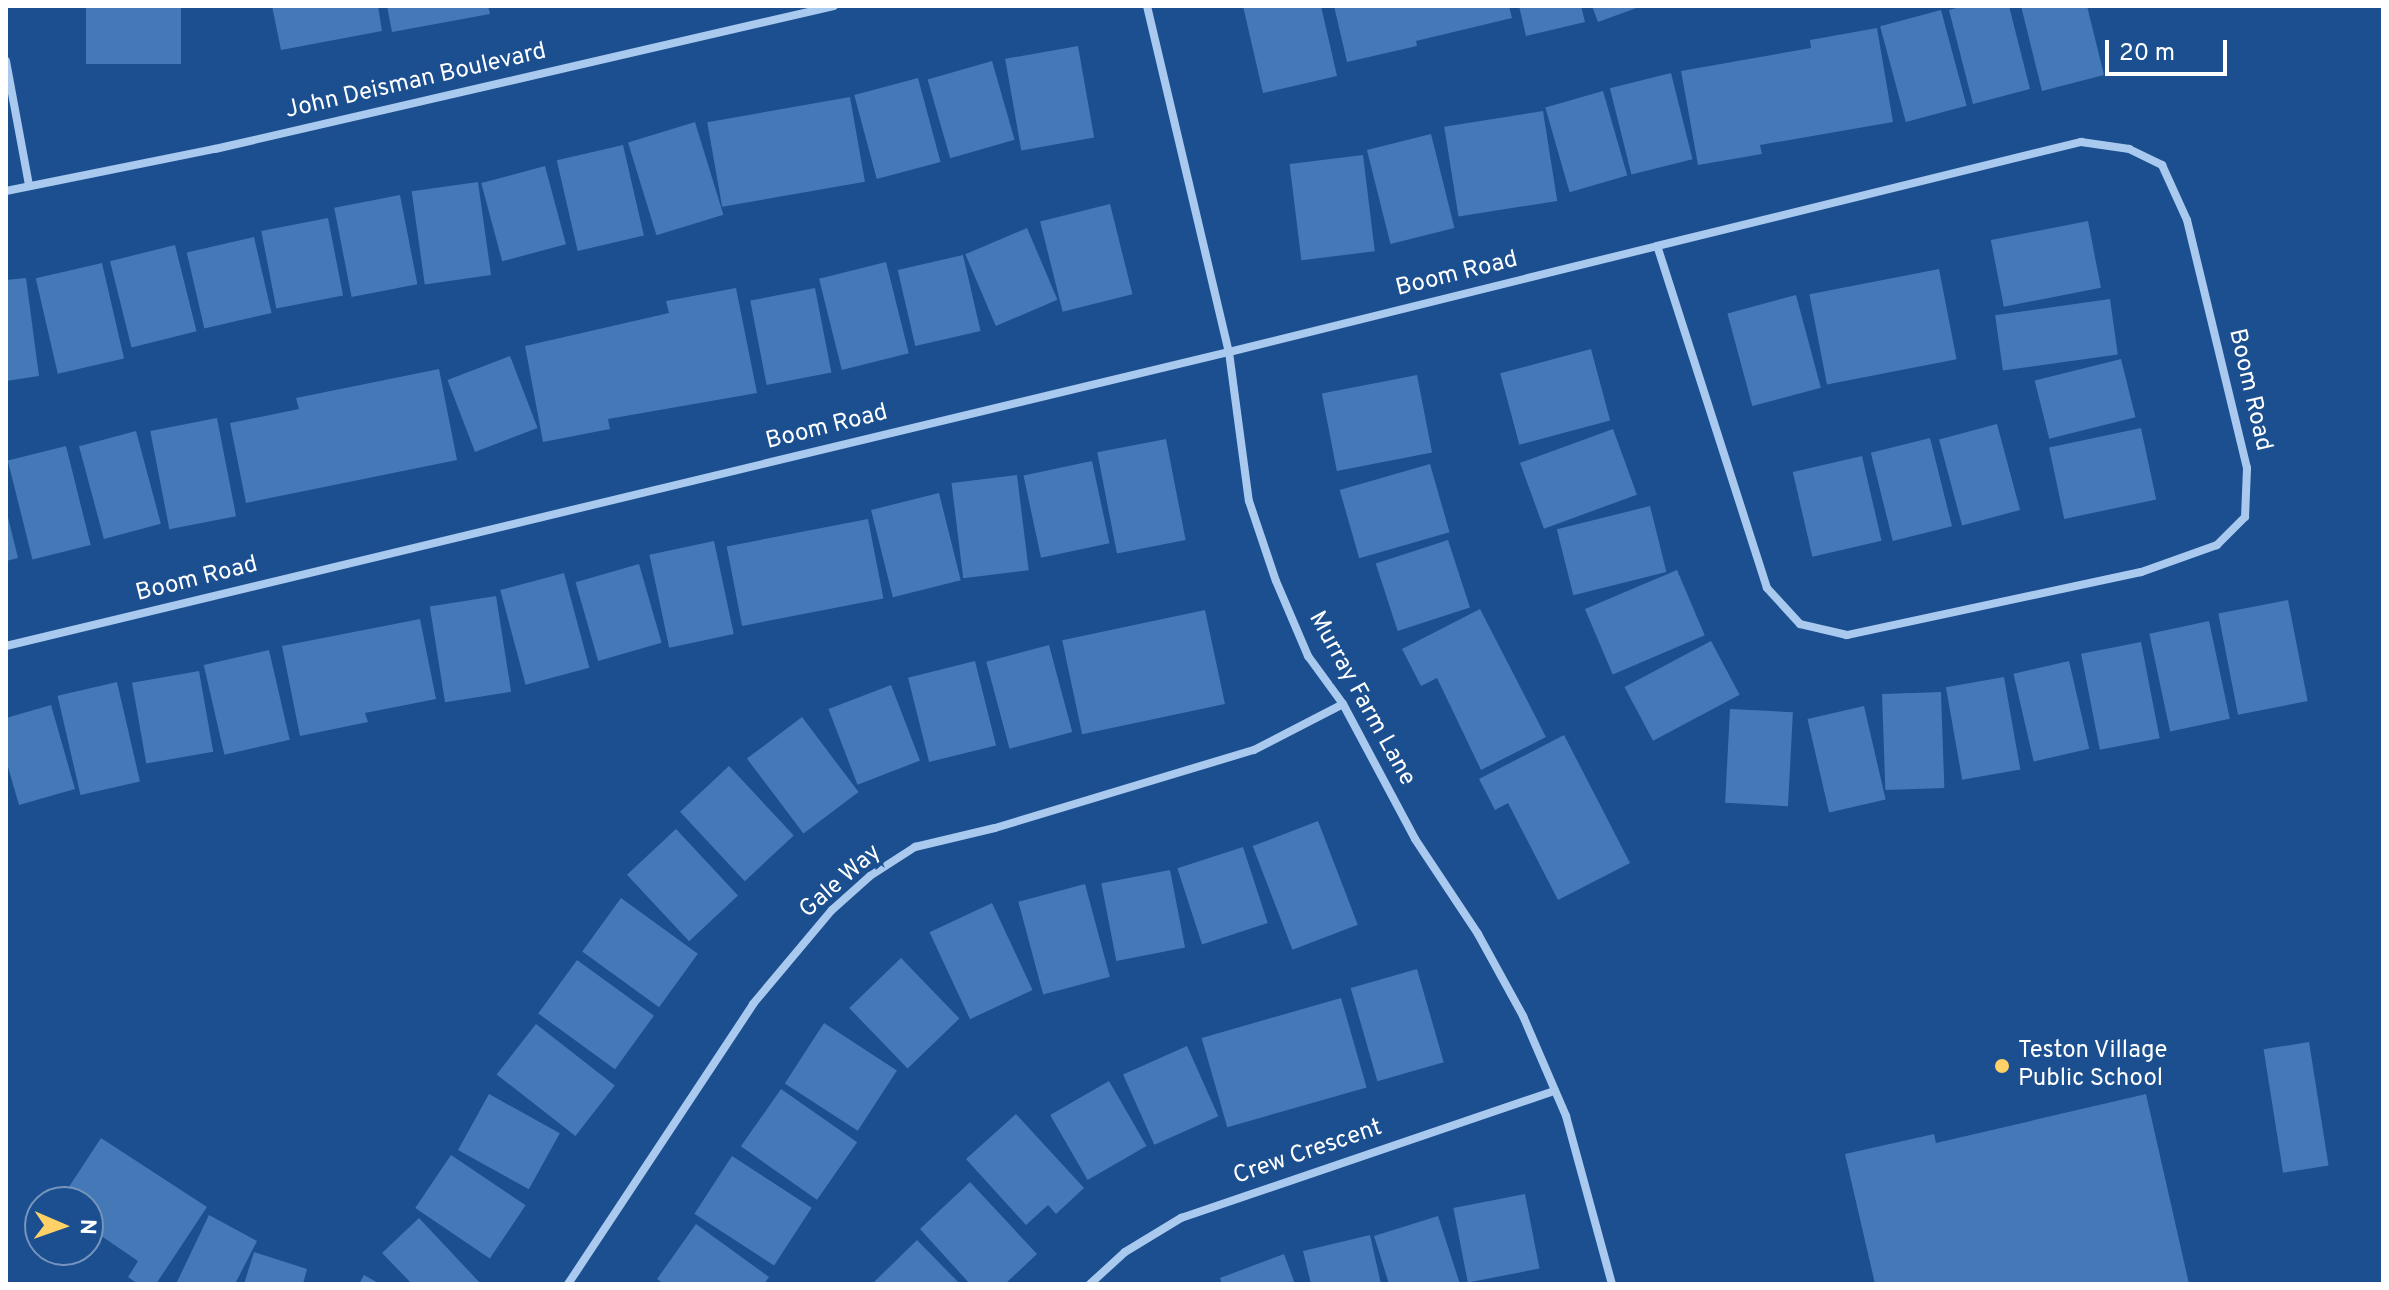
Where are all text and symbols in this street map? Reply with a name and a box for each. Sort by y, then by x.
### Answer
scale bar [2109,24,2231,74]
street label: John Deisman Boulevard [283,38,549,126]
text: 20 m [2119,39,2175,69]
street label: Boom Road [1393,246,1521,304]
street label: Boom Road [2221,326,2277,454]
street label: Boom Road [763,399,891,457]
street label: Boom Road [133,551,261,609]
street label: Murray Farm Lane [1301,607,1421,791]
street label: Gale Way [794,839,888,925]
place label: Teston Village Public School [2018,1038,2168,1094]
marker: Teston Village Public School [1993,1057,2011,1075]
street label: Crew Crescent [1230,1114,1386,1192]
north arrow [24,1186,104,1266]
text: N [73,1218,100,1235]

